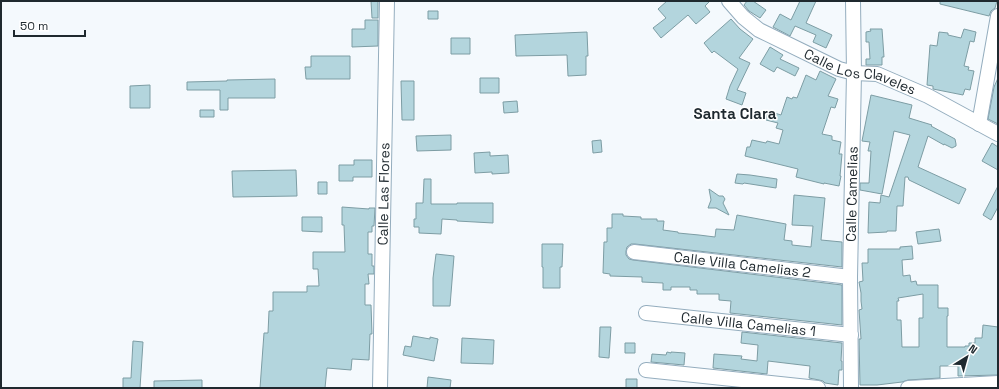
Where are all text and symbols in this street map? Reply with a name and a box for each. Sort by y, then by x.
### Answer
scale bar [14,12,85,38]
text: 50 m [20,18,48,34]
street label: Calle Los Claveles [801,44,919,99]
district label: Santa Clara [694,104,777,123]
street label: Calle Las Flores [374,142,393,246]
street label: Calle Camelias [842,146,862,242]
street label: Calle Villa Camelias 2 [673,248,812,281]
street label: Calle Villa Camelias 1 [680,308,817,340]
north arrow [947,337,987,377]
text: N [966,341,980,357]

